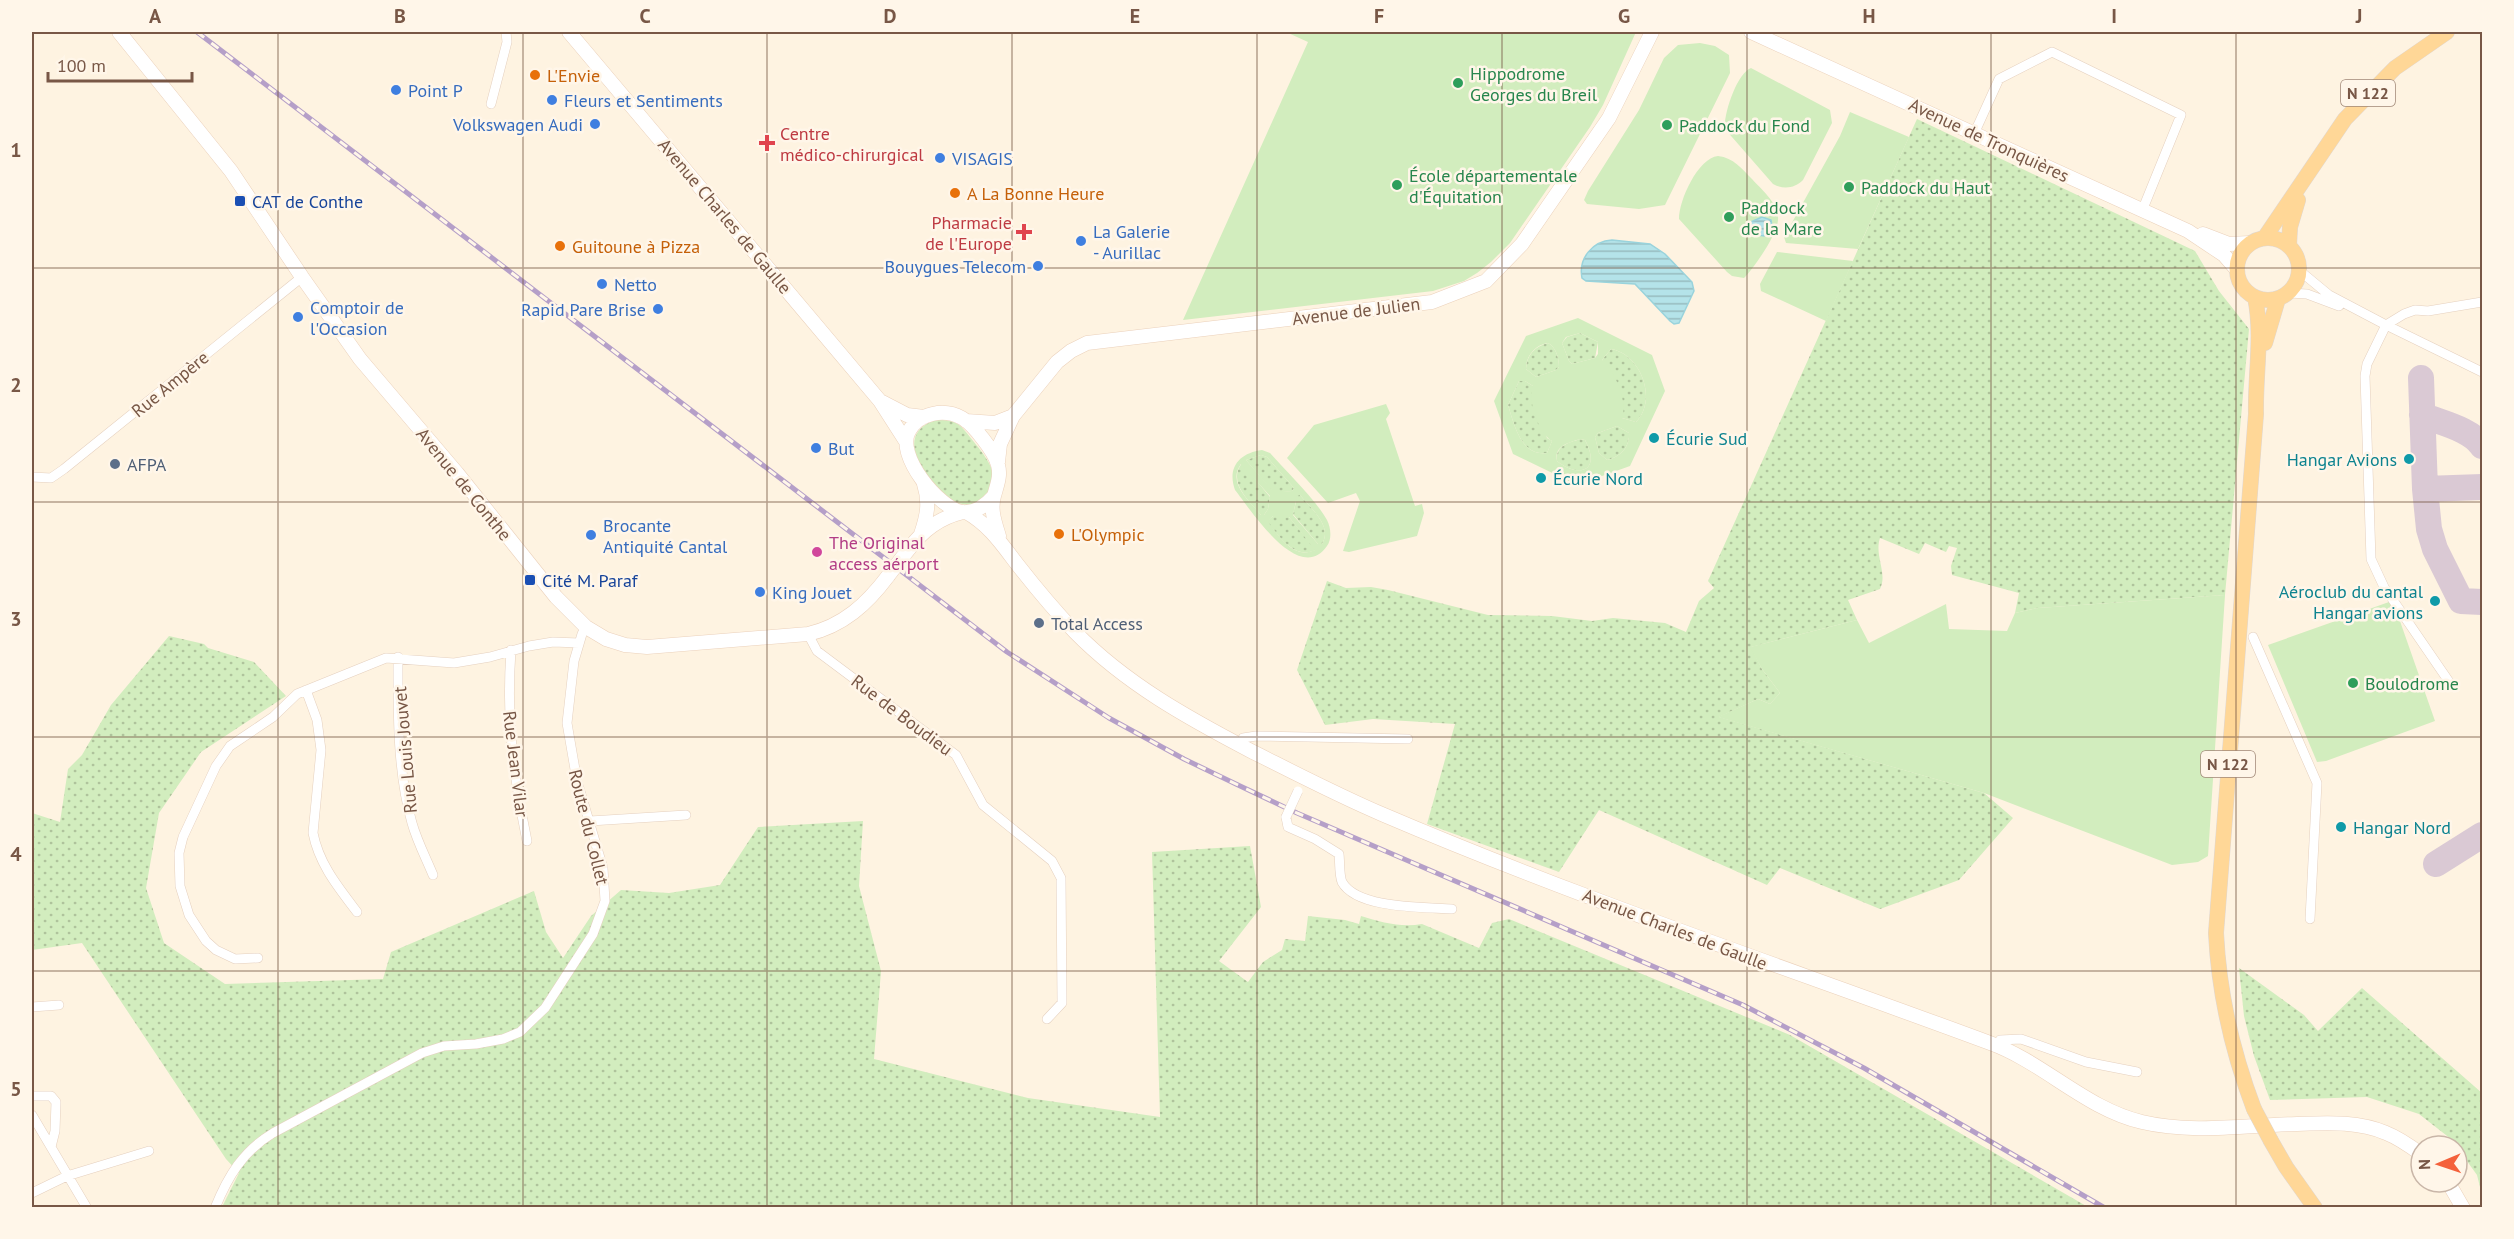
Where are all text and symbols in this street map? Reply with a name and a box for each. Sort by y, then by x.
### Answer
text: A [149,3,162,29]
text: B [394,3,406,29]
text: C [639,3,651,29]
text: D [884,3,897,29]
text: E [1130,3,1140,29]
text: F [1374,3,1384,29]
text: G [1618,3,1630,29]
text: H [1862,3,1876,29]
text: I [2111,3,2117,29]
text: J [2355,3,2362,29]
scale bar [48,45,192,83]
text: 100 m [57,54,106,77]
place label: Hippodrome Georges du Breil [1470,62,1598,106]
place label: L'Envie [547,64,600,87]
marker: L'Envie [528,68,542,82]
marker: Hippodrome Georges du Breil [1451,76,1465,90]
place label: Point P [408,79,463,102]
road number: N 122 [2341,80,2395,106]
marker: Point P [389,83,403,97]
place label: Fleurs et Sentiments [564,89,723,112]
marker: Fleurs et Sentiments [545,93,559,107]
street label: Avenue de Tronquières [1905,93,2073,187]
place label: Volkswagen Audi [452,113,583,136]
place label: Paddock du Fond [1679,114,1810,137]
marker: Volkswagen Audi [588,117,602,131]
marker: Paddock du Fond [1660,118,1674,132]
place label: Centre médico-chirurgical [780,122,924,166]
street label: Avenue Charles de Gaulle [653,134,797,298]
marker: Centre médico-chirurgical [758,134,776,152]
text: 1 [10,137,22,163]
place label: VISAGIS [951,147,1013,170]
marker: VISAGIS [933,151,947,165]
place label: École départementale d'Équitation [1409,164,1577,208]
place label: Paddock du Haut [1861,176,1990,199]
marker: École départementale d'Équitation [1390,178,1404,192]
marker: Paddock du Haut [1842,180,1856,194]
place label: A La Bonne Heure [967,182,1104,205]
marker: A La Bonne Heure [948,186,962,200]
place label: CAT de Conthe [252,190,363,213]
marker: CAT de Conthe [233,194,247,208]
place label: Paddock de la Mare [1741,196,1822,240]
marker: Paddock de la Mare [1722,210,1736,224]
place label: Pharmacie de l'Europe [925,211,1012,255]
place label: La Galerie - Aurillac [1093,220,1170,264]
marker: Pharmacie de l'Europe [1017,225,1031,239]
marker: La Galerie - Aurillac [1074,234,1088,248]
place label: Guitoune à Pizza [572,235,700,258]
marker: Guitoune à Pizza [553,239,567,253]
place label: Bouygues Telecom [885,255,1026,278]
marker: Bouygues Telecom [1031,259,1045,273]
place label: Netto [614,273,657,296]
marker: Netto [595,277,609,291]
street label: Avenue de Julien [1291,292,1421,330]
place label: Comptoir de l'Occasion [310,296,404,340]
place label: Rapid Pare Brise [521,298,646,321]
marker: Rapid Pare Brise [651,302,665,316]
marker: Comptoir de l'Occasion [291,310,305,324]
street label: Rue Ampère [127,346,213,422]
text: 2 [10,372,22,398]
street label: Avenue de Conthe [411,423,517,545]
place label: Écurie Sud [1666,427,1747,450]
marker: Écurie Sud [1647,431,1661,445]
place label: But [828,437,854,460]
marker: But [809,441,823,455]
place label: Hangar Avions [2287,448,2397,471]
marker: Hangar Avions [2402,452,2416,466]
place label: AFPA [127,453,167,476]
marker: AFPA [108,457,122,471]
place label: Écurie Nord [1553,467,1643,490]
marker: Écurie Nord [1534,471,1548,485]
place label: Brocante Antiquité Cantal [603,514,728,558]
place label: L'Olympic [1071,523,1145,546]
marker: L'Olympic [1052,527,1066,541]
marker: Brocante Antiquité Cantal [584,528,598,542]
place label: The Original access aérport [829,531,939,575]
marker: The Original access aérport [810,545,824,559]
place label: Cité M. Paraf [542,569,639,592]
marker: Cité M. Paraf [523,573,537,587]
place label: Aéroclub du cantal Hangar avions [2279,580,2424,624]
place label: King Jouet [772,581,852,604]
marker: King Jouet [753,585,767,599]
marker: Aéroclub du cantal Hangar avions [2428,594,2442,608]
text: 3 [10,606,22,632]
place label: Total Access [1051,612,1143,635]
marker: Total Access [1032,616,1046,630]
street label: Rue de Boudieu [847,669,957,761]
place label: Boulodrome [2365,672,2459,695]
marker: Boulodrome [2346,676,2360,690]
street label: Rue Louis Jouvet [388,686,422,814]
street label: Rue Jean Vilar [498,710,534,818]
road number: N 122 [2201,751,2255,777]
street label: Route du Collet [564,767,614,887]
place label: Hangar Nord [2353,816,2451,839]
marker: Hangar Nord [2334,820,2348,834]
text: 4 [10,841,22,867]
street label: Avenue Charles de Gaulle [1579,883,1771,975]
text: 5 [10,1076,22,1102]
north arrow [2409,1134,2469,1194]
text: N [2414,1159,2434,1170]

